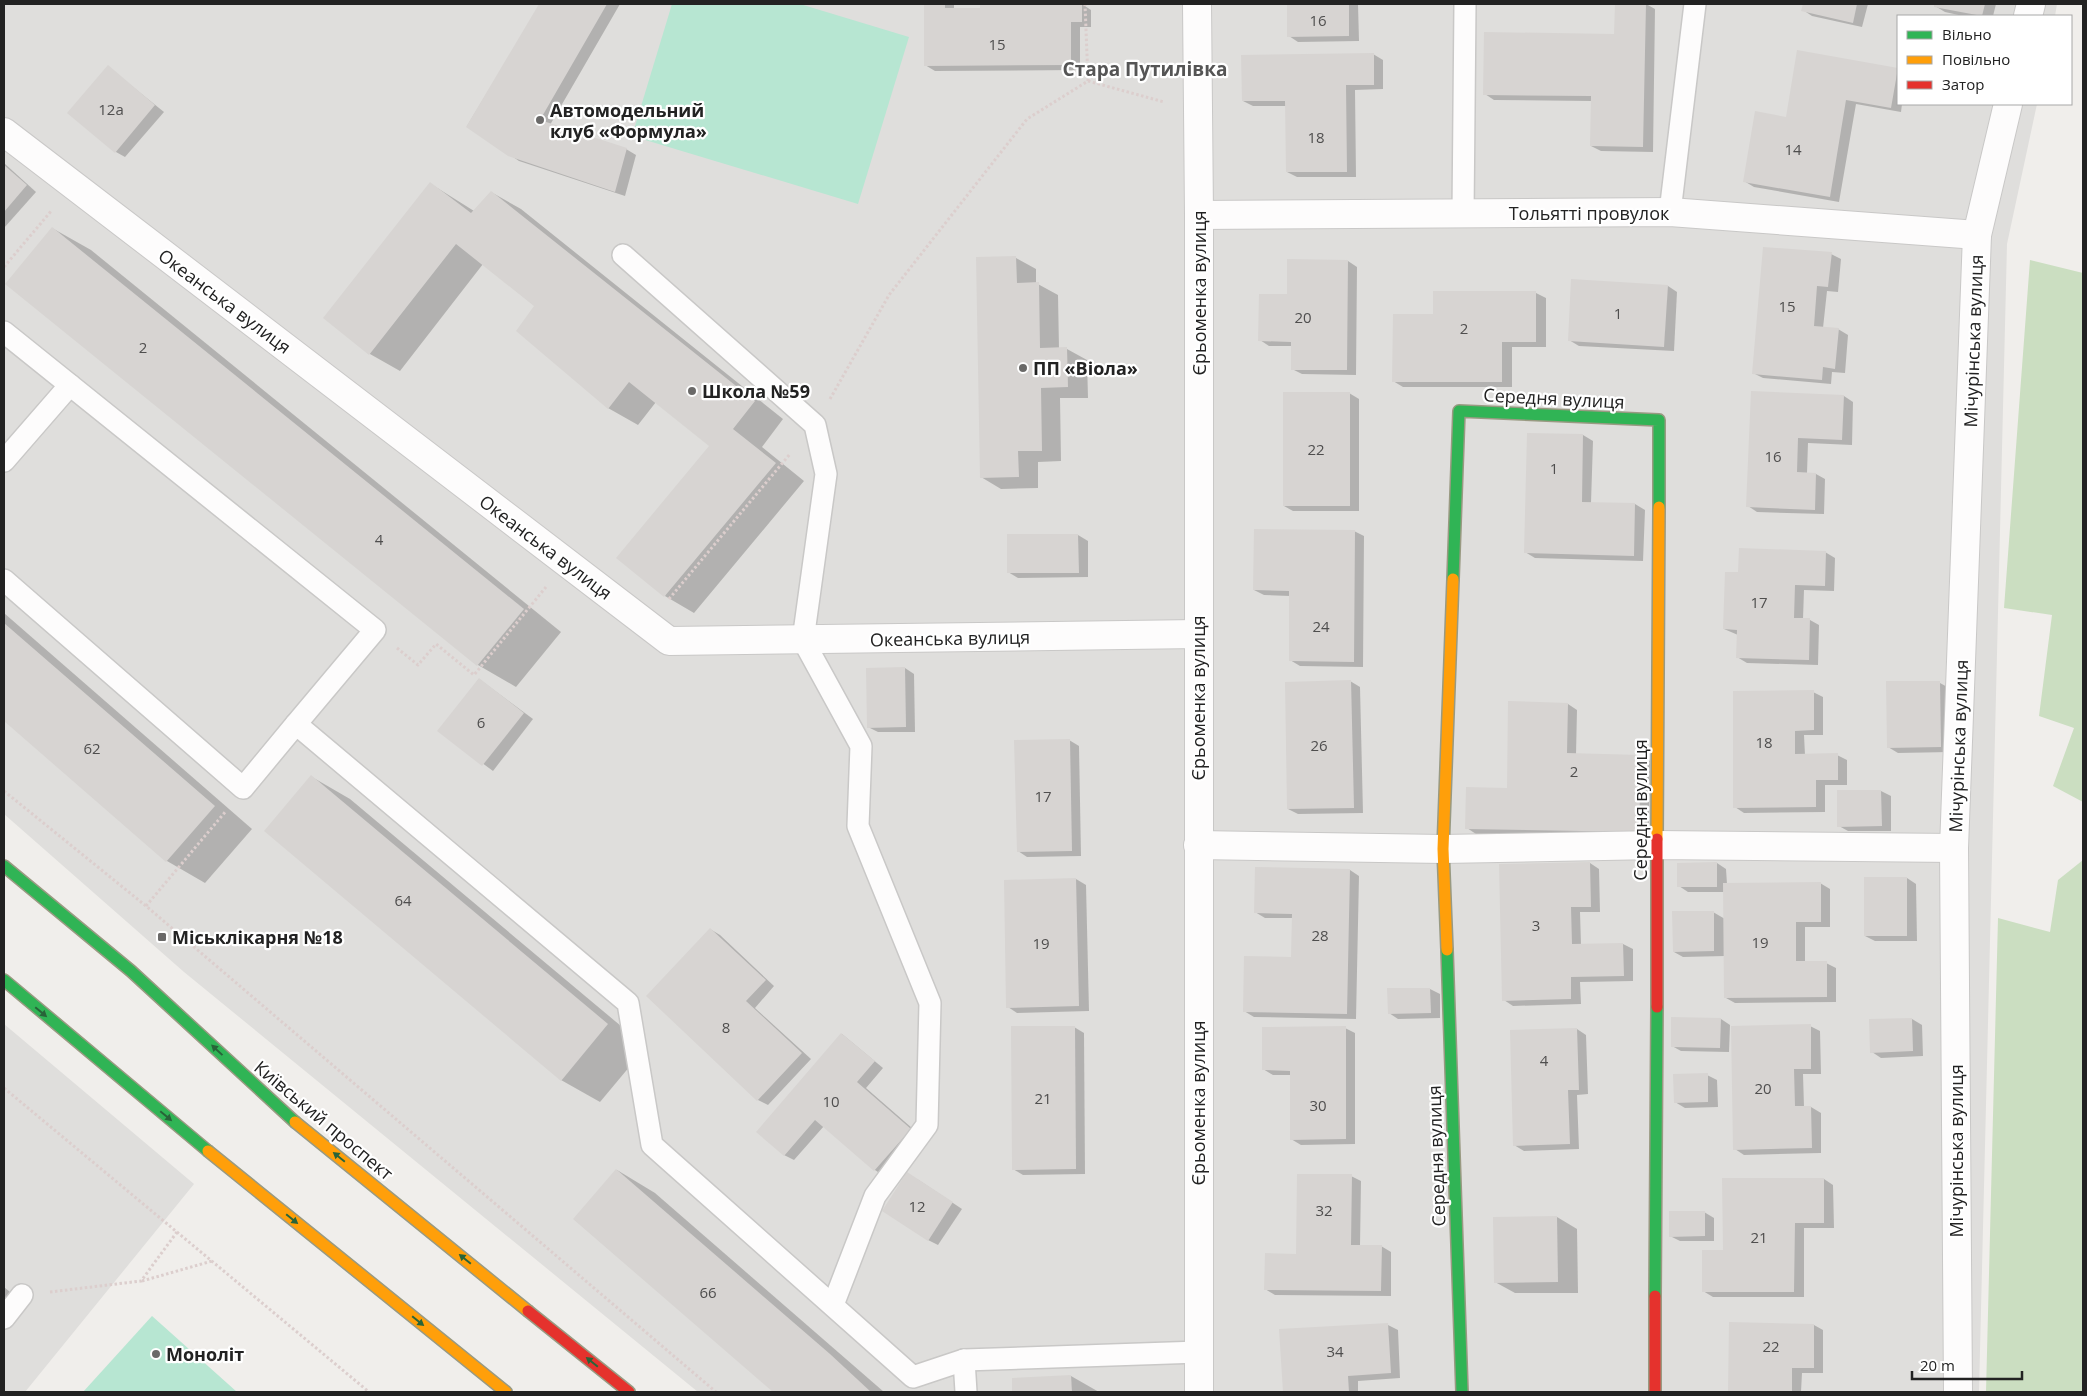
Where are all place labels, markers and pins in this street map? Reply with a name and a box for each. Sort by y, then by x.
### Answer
place label: Автомодельний клуб «Формула» [550,98,707,143]
marker: Автомодельний клуб «Формула» [534,114,546,126]
place label: ПП «Віола» [1033,356,1138,380]
marker: ПП «Віола» [1017,362,1029,374]
place label: Школа №59 [702,379,810,403]
marker: Школа №59 [686,385,698,397]
place label: Міськлікарня №18 [172,925,343,949]
marker: Міськлікарня №18 [156,931,168,943]
place label: Моноліт [166,1342,244,1366]
marker: Моноліт [150,1348,162,1360]

